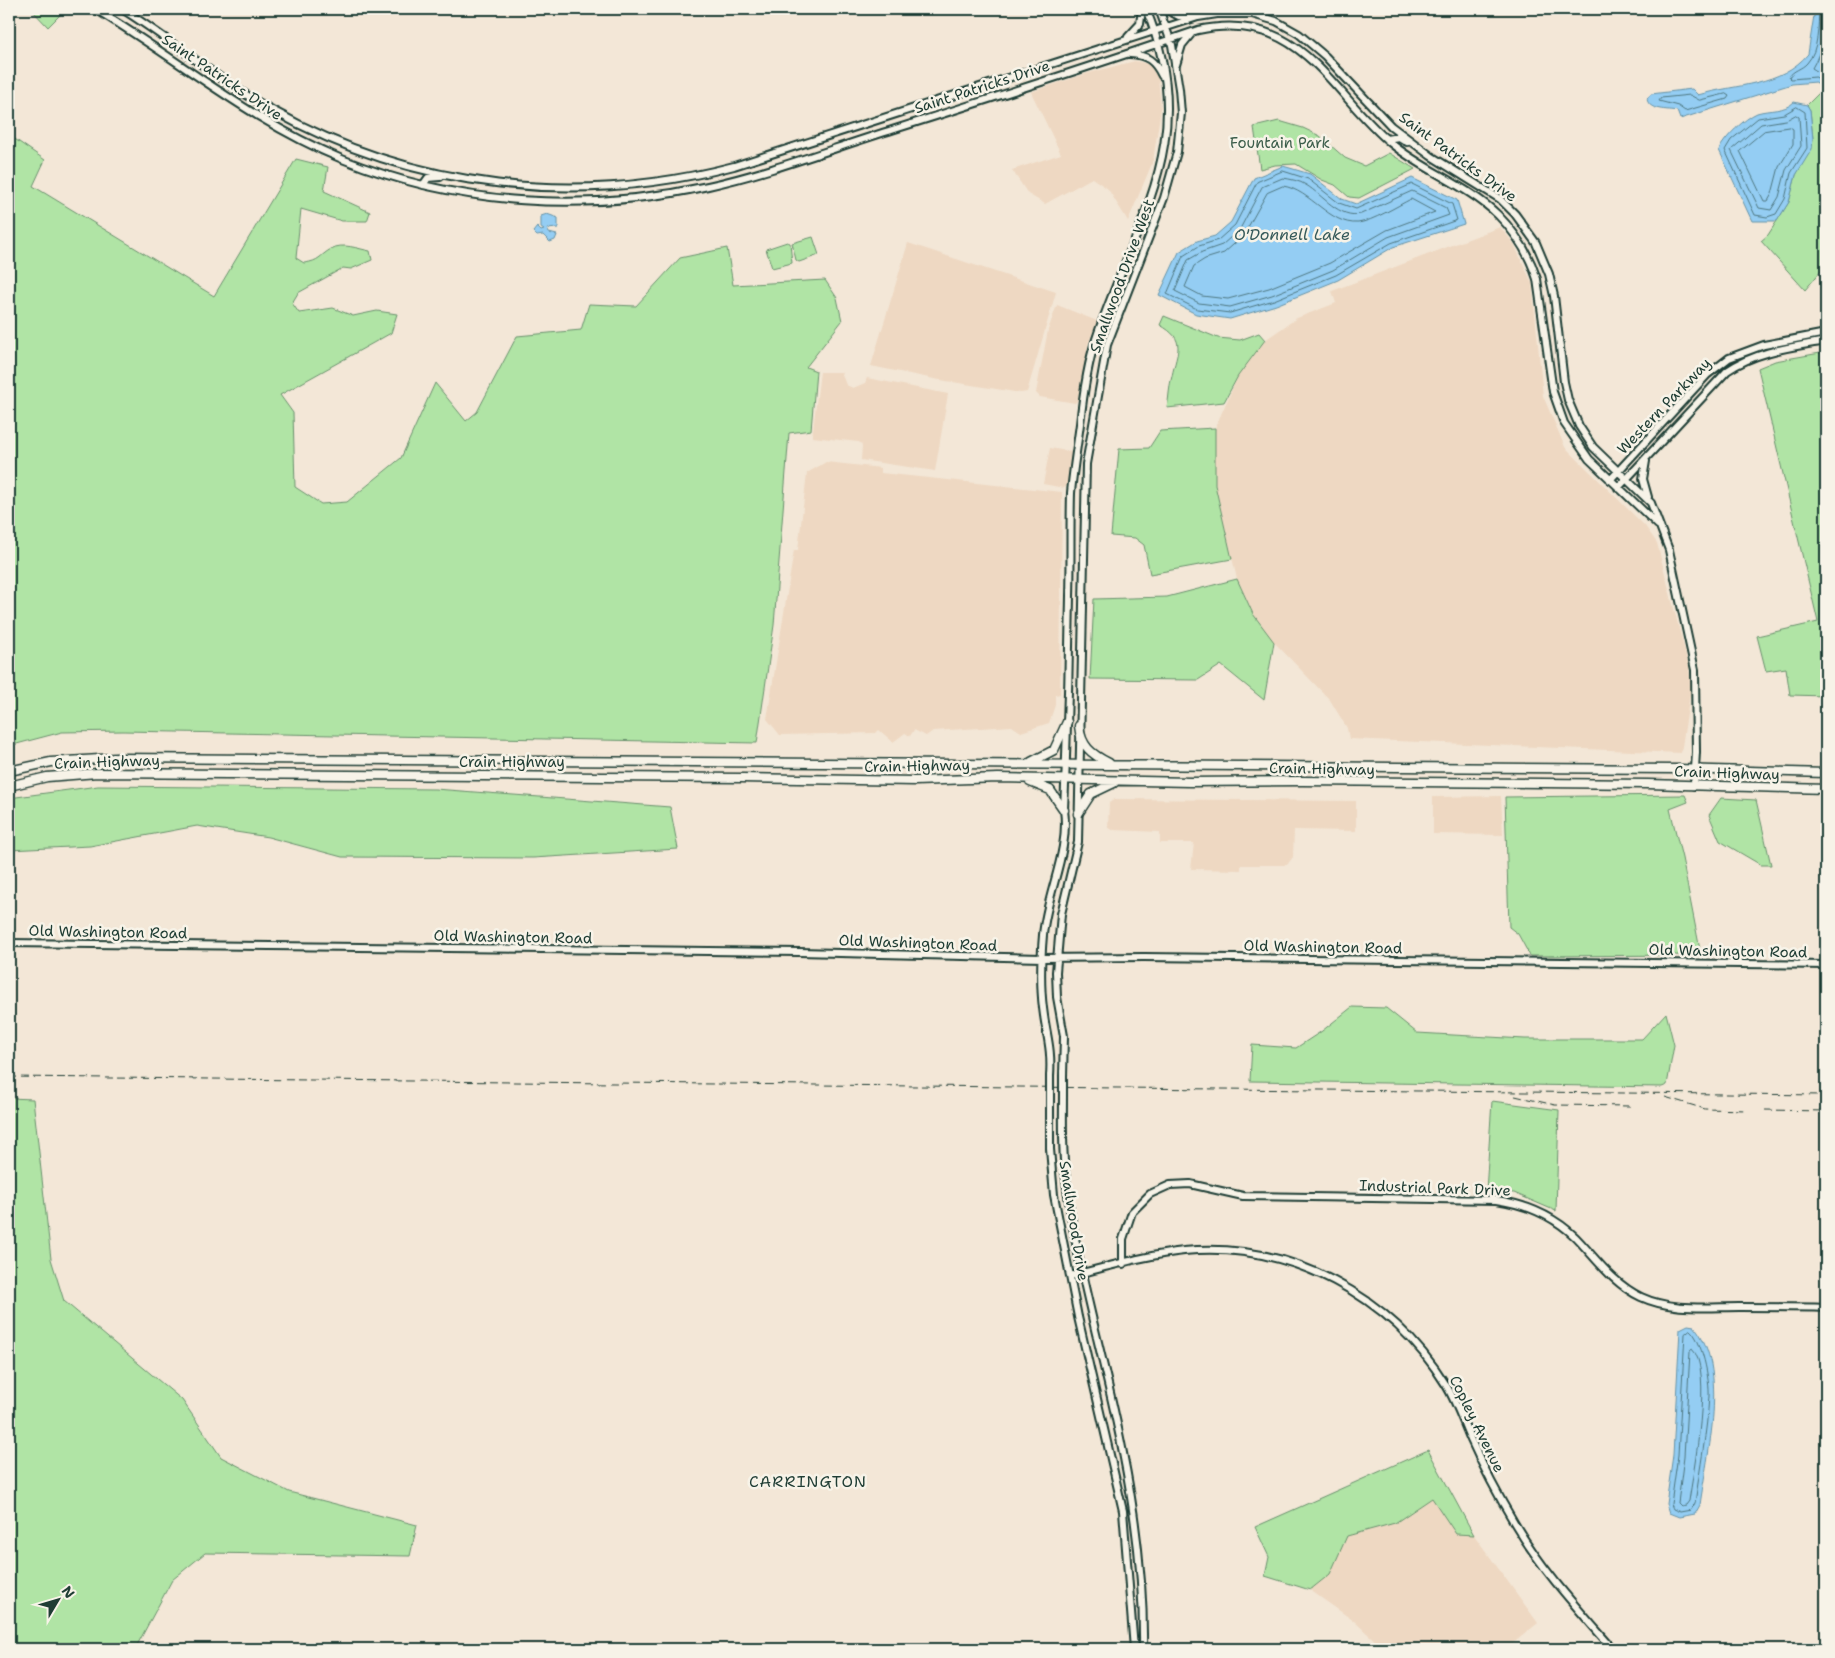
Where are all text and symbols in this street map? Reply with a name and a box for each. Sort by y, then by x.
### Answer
street label: Saint Patricks Drive [158,29,286,125]
street label: Saint Patricks Drive [912,56,1052,118]
street label: Saint Patricks Drive [1395,107,1521,207]
park label: Fountain Park [1230,133,1330,153]
street label: Smallwood Drive West [1085,196,1159,356]
water label: O'Donnell Lake [1234,224,1350,245]
street label: Western Parkway [1613,353,1715,459]
street label: Crain Highway [54,750,160,774]
street label: Crain Highway [459,752,565,772]
street label: Crain Highway [864,755,970,777]
street label: Crain Highway [1269,758,1375,780]
street label: Crain Highway [1674,761,1780,785]
street label: Old Washington Road [29,921,188,943]
street label: Old Washington Road [434,926,593,948]
street label: Old Washington Road [838,930,998,956]
street label: Old Washington Road [1244,936,1403,958]
street label: Old Washington Road [1649,940,1808,962]
street label: Smallwood Drive [1055,1159,1093,1283]
street label: Industrial Park Drive [1359,1175,1511,1201]
street label: Copley Avenue [1445,1372,1509,1476]
district label: CARRINGTON [749,1471,867,1492]
north arrow [32,1576,82,1626]
text: N [58,1582,79,1602]

